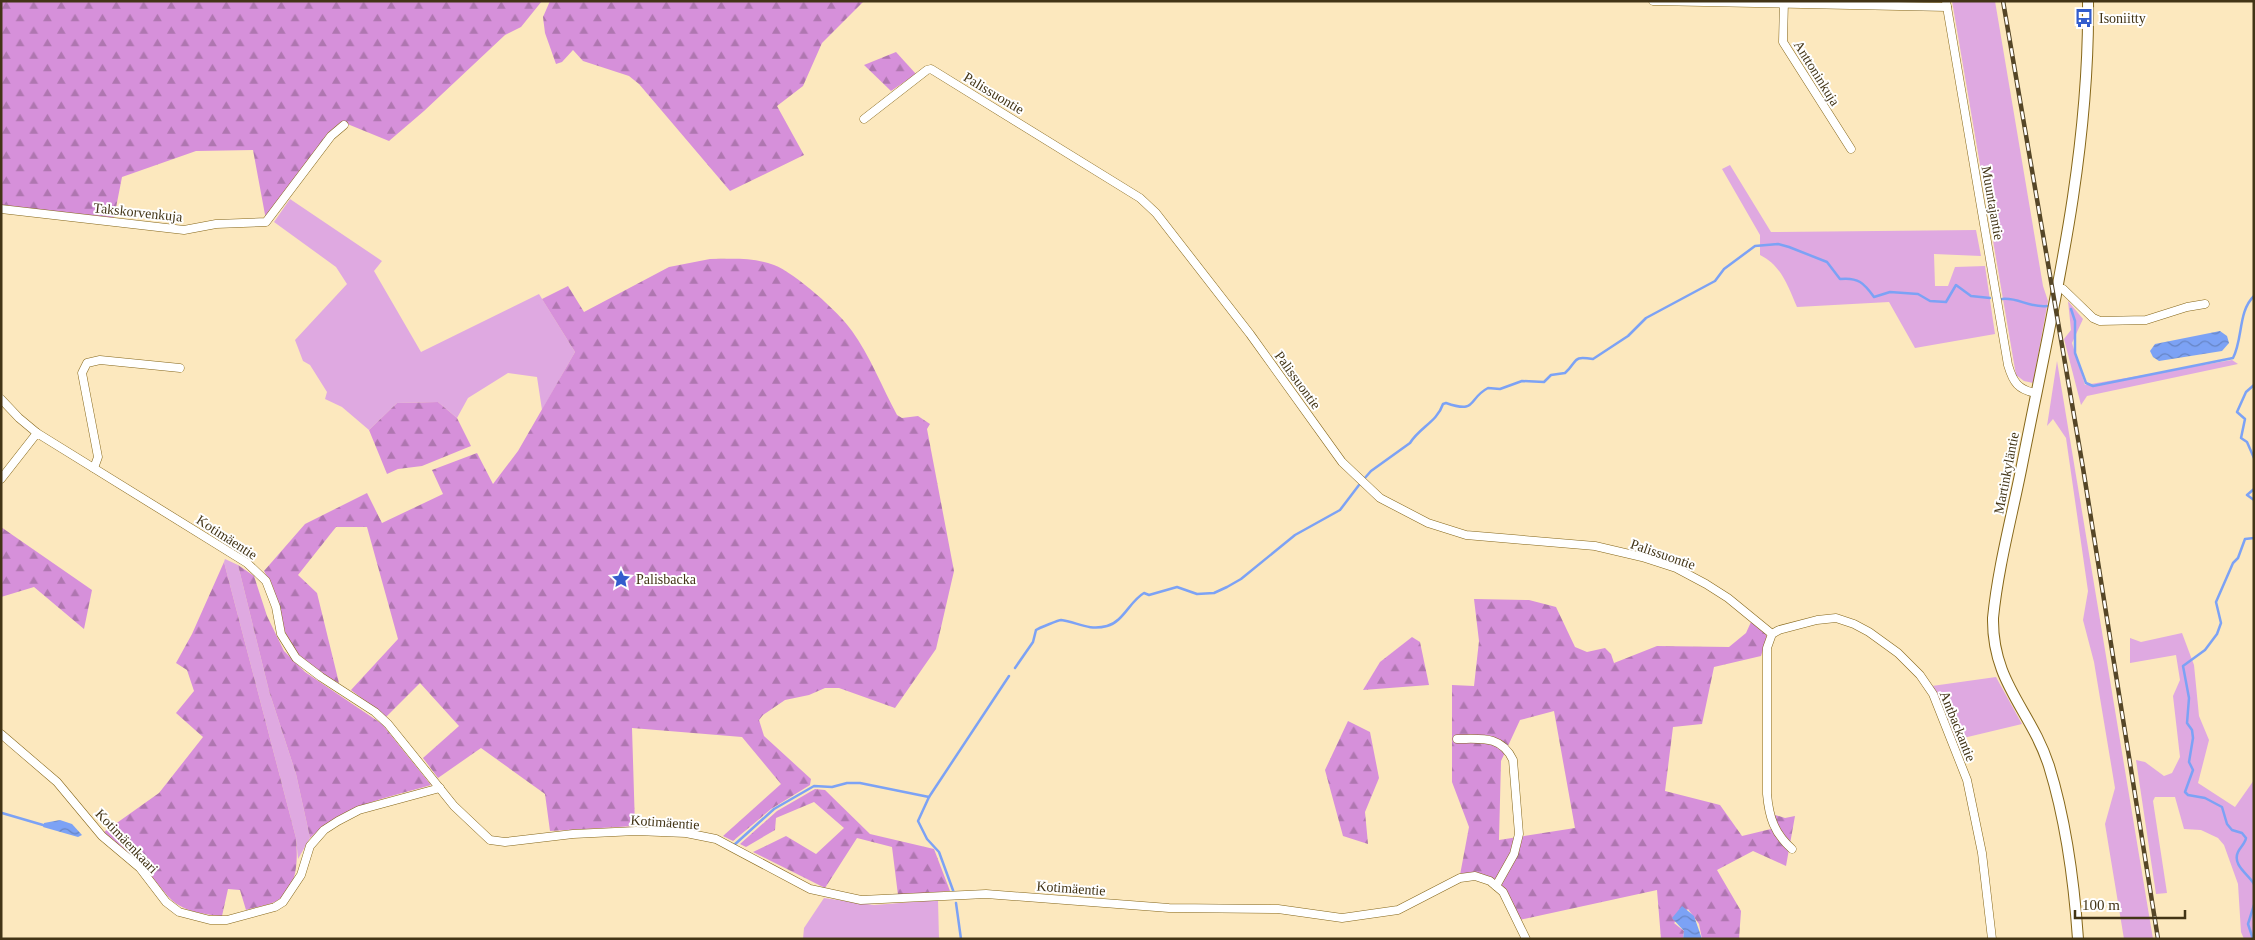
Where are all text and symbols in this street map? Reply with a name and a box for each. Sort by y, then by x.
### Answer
bus stop icon: Isoniitty [2073,7,2095,29]
place label: Isoniitty [2099,11,2146,26]
street label: Anttoninkuja [1791,38,1843,109]
street label: Palissuontie [961,70,1027,117]
street label: Muuntajantie [1979,165,2006,241]
street label: Takskorvenkuja [93,200,184,225]
street label: Palissuontie [1272,349,1324,412]
street label: Martinkyläntie [1991,431,2022,515]
street label: Kotimäentie [194,512,260,563]
street label: Palissuontie [1628,536,1697,573]
place icon: Palisbacka [610,568,632,590]
place label: Palisbacka [636,572,697,587]
street label: Antbackantie [1937,689,1978,764]
street label: Kotimäenkaari [92,806,161,877]
street label: Kotimäentie [630,813,700,832]
street label: Kotimäentie [1036,879,1106,898]
scale bar [2075,888,2185,920]
text: 100 m [2082,897,2120,913]

